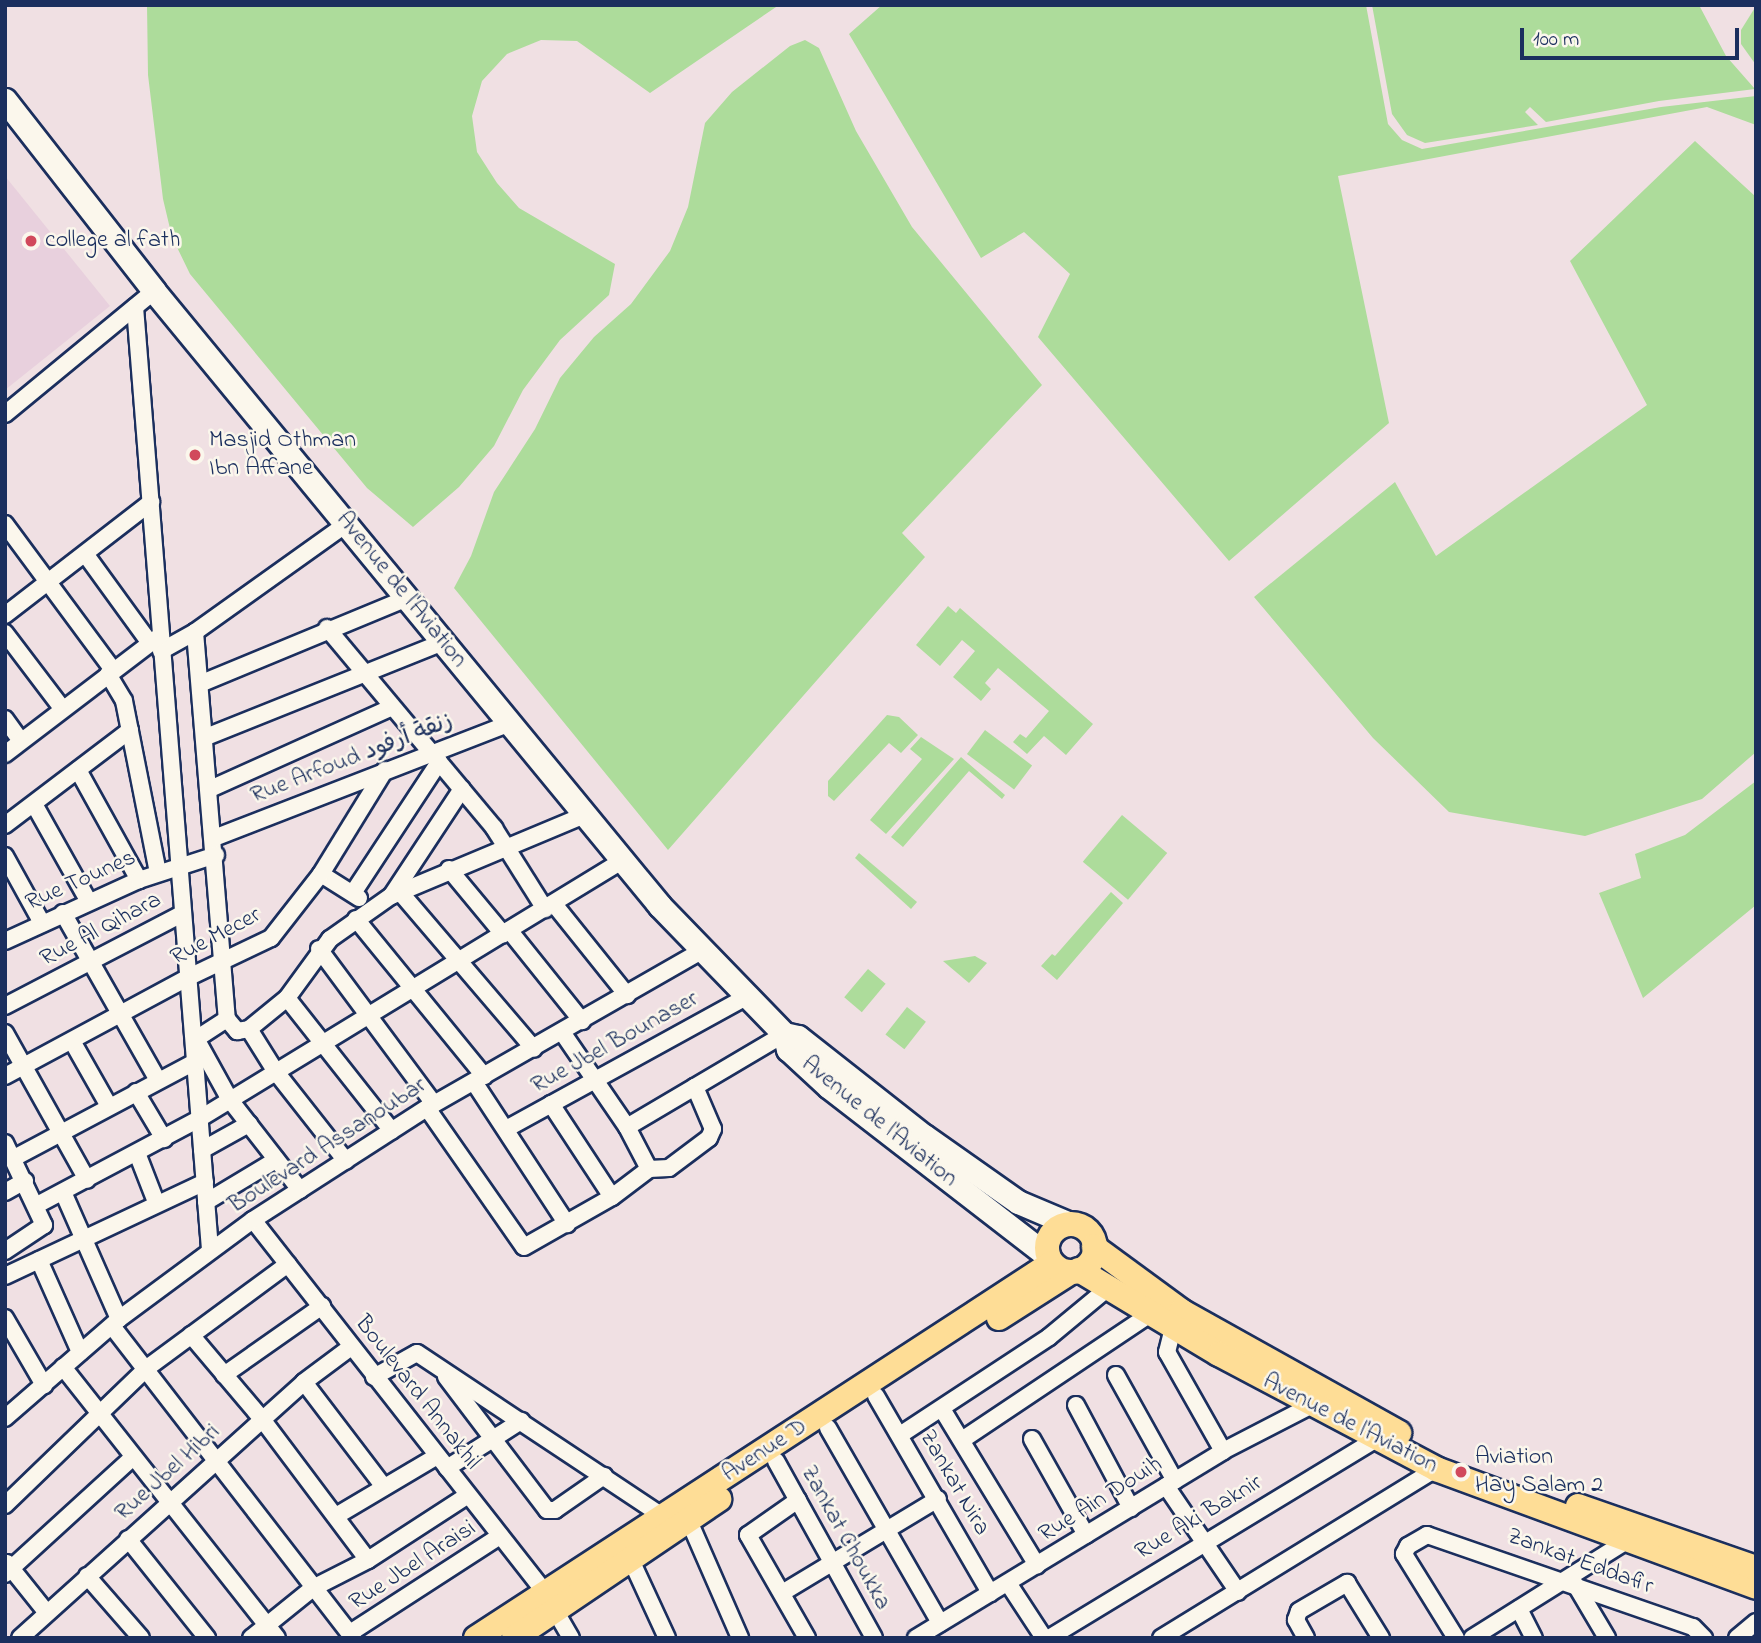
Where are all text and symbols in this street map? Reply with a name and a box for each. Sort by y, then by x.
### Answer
scale bar [1523,14,1742,58]
text: 100 m [1533,25,1579,55]
place label: college al fath [45,227,180,255]
marker: college al fath [23,233,39,249]
place label: Masjid Othman Ibn Affane [209,427,356,483]
marker: Masjid Othman Ibn Affane [187,447,203,463]
street label: Avenue de l'Aviation [329,506,473,674]
street label: Rue Arfoud زنقة أرفود [247,707,457,811]
street label: Rue Tounes [22,844,140,918]
street label: Rue Al Qihara [36,886,166,974]
street label: Rue Mecer [166,901,266,973]
street label: Rue Jbel Bounaser [527,985,703,1101]
street label: Avenue de l'Aviation [795,1050,963,1194]
street label: Boulevard Assanoubar [224,1071,432,1221]
street label: Boulevard Annakhil [348,1310,486,1476]
street label: Avenue de l'Aviation [1258,1367,1442,1481]
street label: Avenue D [717,1413,813,1489]
street label: Rue Jbel Hibri [109,1418,227,1528]
street label: Zankat Nira [912,1425,996,1541]
place label: Aviation Hay Salam 2 [1475,1444,1603,1500]
street label: Rue Ain Douih [1034,1451,1168,1549]
street label: Zankat Choukka [793,1461,897,1615]
marker: Aviation Hay Salam 2 [1453,1464,1469,1480]
street label: Rue Aki Baknir [1131,1469,1267,1567]
street label: Rue Jbel Araisi [344,1514,482,1618]
street label: Zankat Eddafir [1503,1522,1657,1602]

